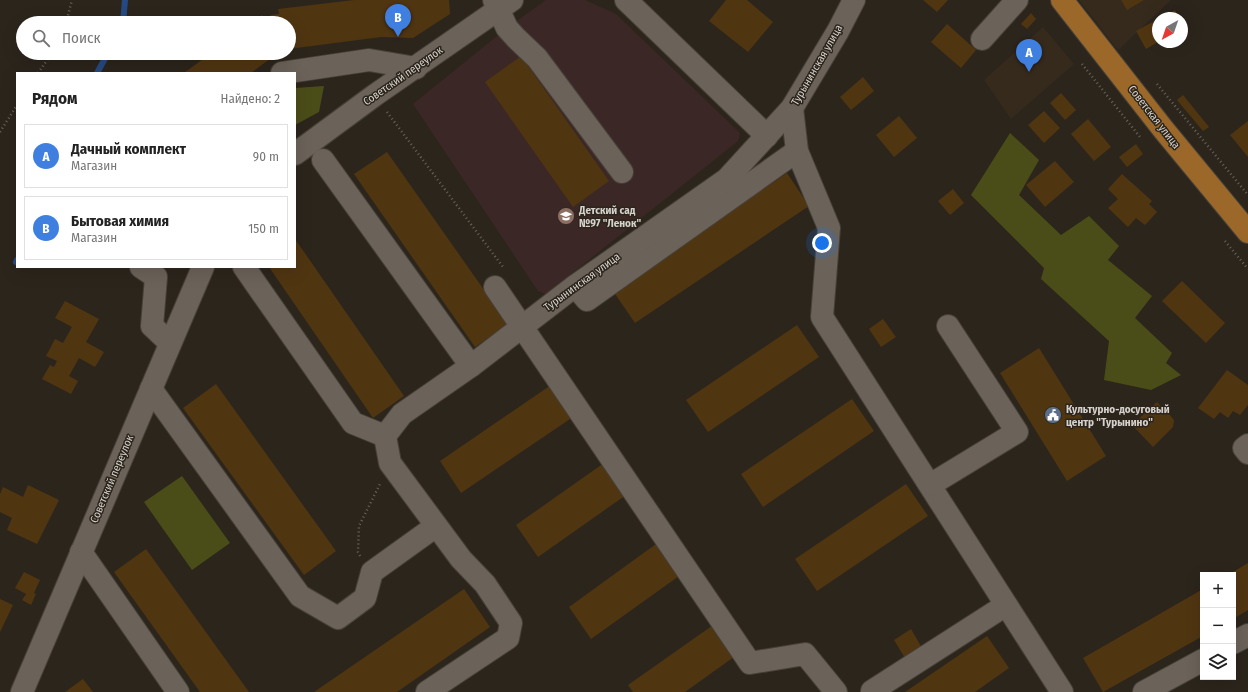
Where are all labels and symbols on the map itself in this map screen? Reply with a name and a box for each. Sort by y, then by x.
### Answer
pin: B [385,4,411,37]
north arrow [1152,12,1188,48]
street label: Турынинская улица [789,22,845,108]
pin: A [1016,39,1042,72]
street label: Советский переулок [361,43,446,108]
street label: Советская улица [1125,83,1183,151]
place label: Детский сад №97 "Ленок" [578,204,641,230]
school or university icon: Детский сад №97 "Ленок" [556,206,576,226]
your location [812,233,832,253]
street label: Турынинская улица [541,250,623,314]
place label: Культурно-досуговый центр "Турынино" [1066,403,1170,429]
public building icon: Культурно-досуговый центр "Турынино" [1043,405,1063,425]
street label: Советский переулок [88,432,137,525]

